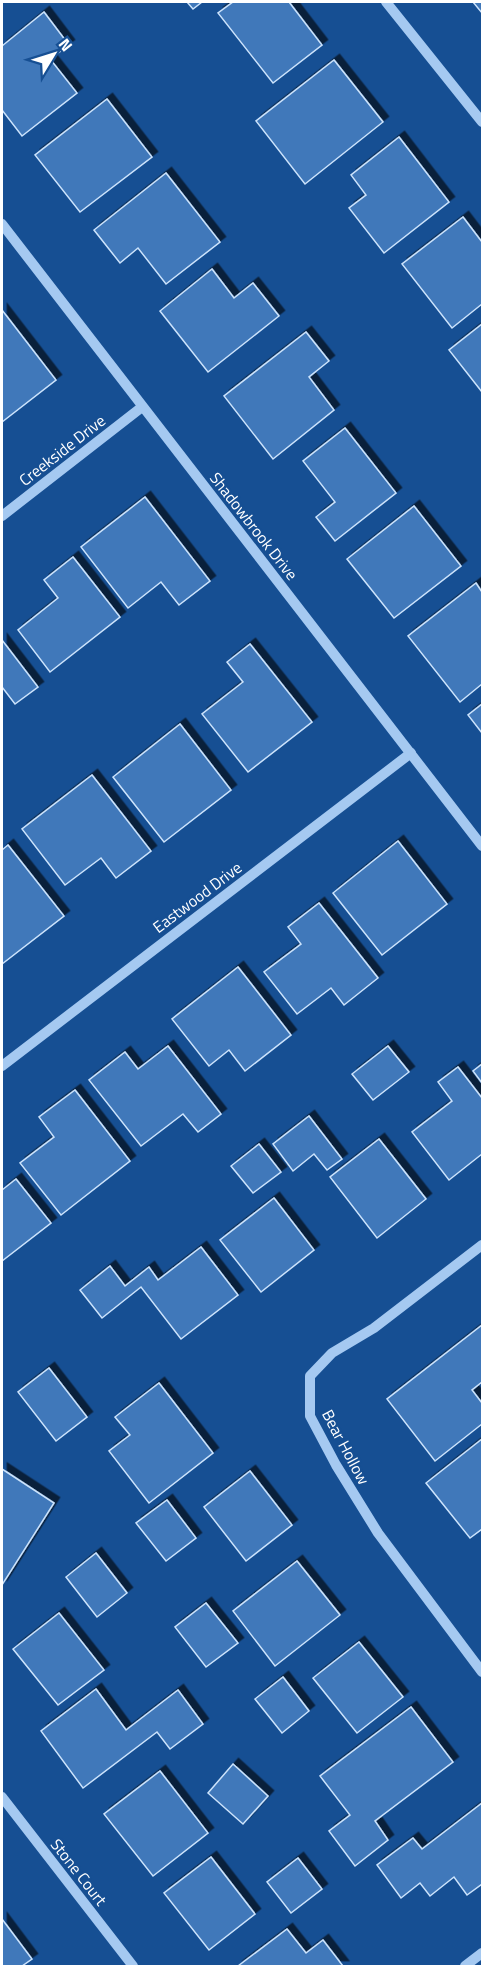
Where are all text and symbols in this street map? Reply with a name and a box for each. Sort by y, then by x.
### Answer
north arrow [24,24,84,84]
text: N [53,33,79,57]
street label: Creekside Drive [14,409,110,491]
street label: Shadowbrook Drive [204,467,304,585]
street label: Eastwood Drive [147,856,247,938]
street label: Bear Hollow [316,1405,376,1489]
street label: Stone Court [45,1833,113,1911]

